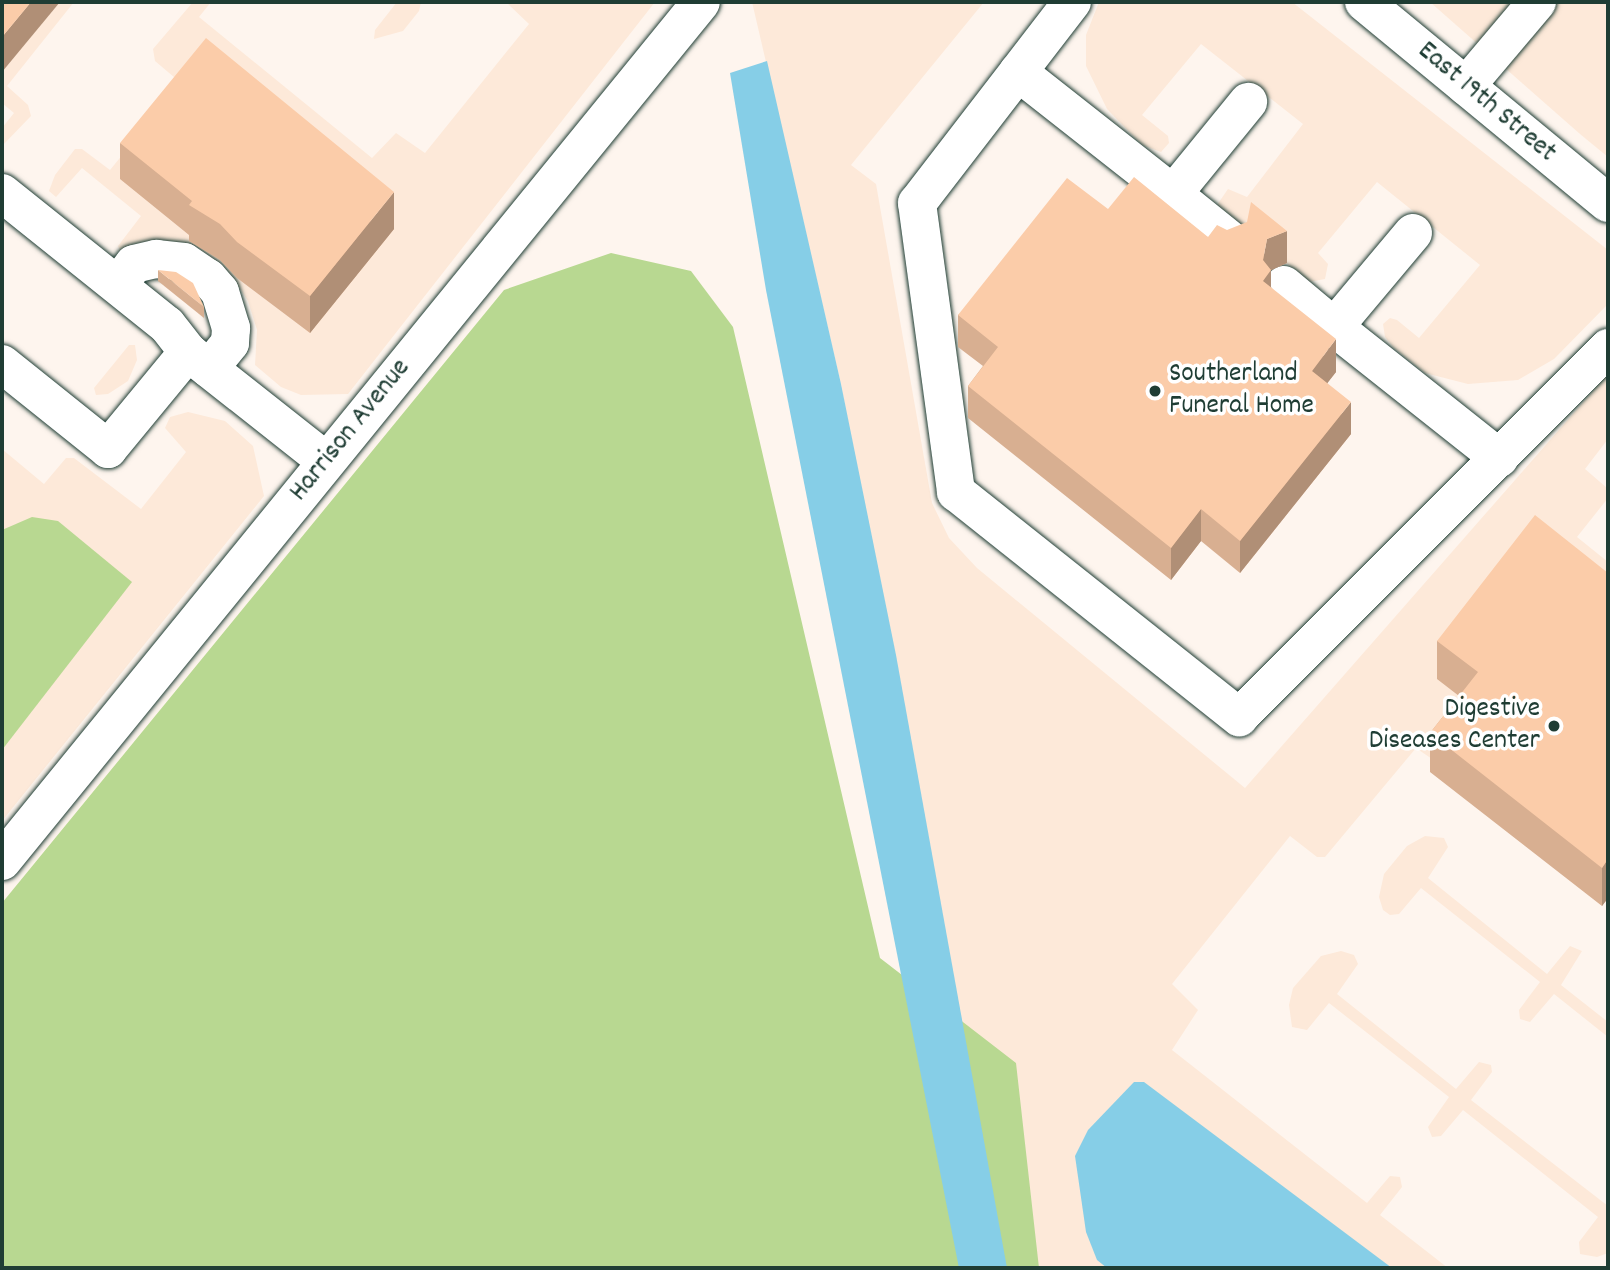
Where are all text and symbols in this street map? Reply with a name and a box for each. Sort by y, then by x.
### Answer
street label: East 19th Street [1410,35,1562,171]
street label: Harrison Avenue [283,353,419,509]
place label: Southerland Funeral Home [1169,358,1314,424]
marker: Southerland Funeral Home [1147,383,1163,399]
place label: Digestive Diseases Center [1369,693,1540,759]
marker: Digestive Diseases Center [1546,718,1562,734]

